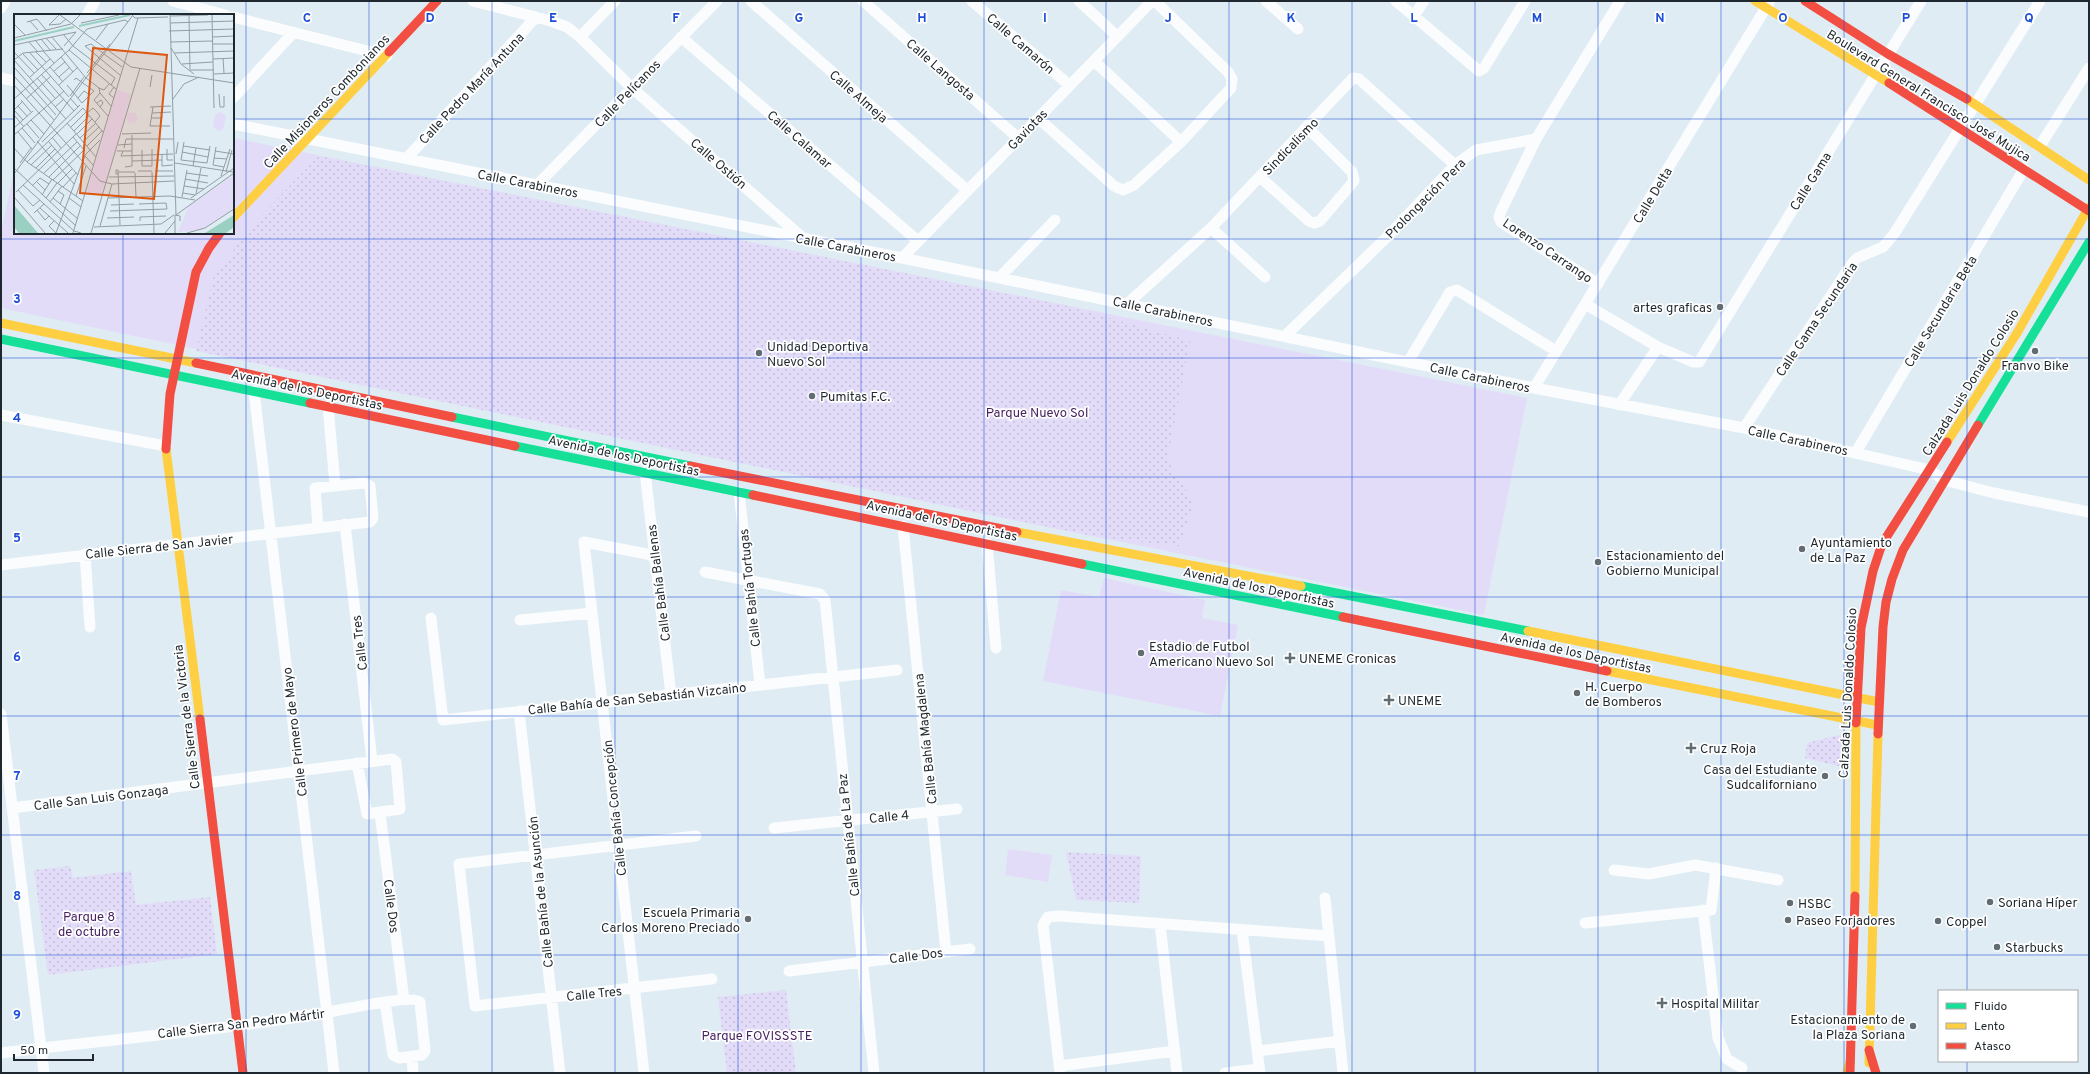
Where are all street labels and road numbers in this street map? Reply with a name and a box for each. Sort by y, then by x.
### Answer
street label: Calle Camarón [982,11,1057,78]
street label: Boulevard General Francisco José Mujica [1823,27,2033,166]
street label: Calle Pedro María Antuna [417,30,528,149]
street label: Calle Misioneros Combonianos [261,32,394,173]
street label: Calle Langosta [902,36,977,105]
street label: Calle Pelícanos [592,57,665,132]
street label: Calle Almeja [825,68,890,127]
street label: Gaviotas [1005,107,1052,154]
street label: Calle Calamar [763,108,834,173]
street label: Sindicalismo [1260,115,1323,179]
street label: Calle Ostión [686,136,749,193]
street label: Calle Gama [1787,150,1836,214]
street label: Prolongación Pera [1383,156,1470,243]
street label: Calle Delta [1631,165,1677,227]
street label: Calle Carabineros [476,167,579,203]
street label: Lorenzo Carrango [1499,216,1595,288]
street label: Calle Carabineros [794,231,897,267]
street label: Calle Secundaria Beta [1902,253,1981,371]
street label: Calle Gama Secundaria [1773,260,1862,380]
street label: Calle Carabineros [1111,294,1214,331]
street label: Calzada Luis Donaldo Colosio [1920,306,2024,460]
street label: Calle Carabineros [1428,360,1531,397]
street label: Avenida de los Deportistas [229,367,384,415]
street label: Calle Carabineros [1746,423,1849,460]
street label: Avenida de los Deportistas [546,433,701,481]
street label: Avenida de los Deportistas [864,498,1019,546]
street label: Calle Bahía Ballenas [645,523,675,642]
street label: Calle Bahía Tortugas [737,528,765,648]
street label: Calle Sierra de San Javier [84,532,234,564]
street label: Avenida de los Deportistas [1181,565,1336,613]
street label: Calzada Luis Donaldo Colosio [1837,608,1861,779]
street label: Calle Tres [350,614,372,671]
street label: Avenida de los Deportistas [1498,630,1653,678]
street label: Calle Sierra de la Victoria [171,644,205,790]
street label: Calle Primero de Mayo [280,666,312,797]
street label: Calle Bahía Magdalena [912,673,942,805]
street label: Calle Bahía de San Sebastián Vizcaino [527,681,747,719]
street label: Calle Bahía Concepción [601,739,631,877]
street label: Calle Bahía de La Paz [836,772,864,897]
street label: Calle San Luis Gonzaga [33,783,170,815]
street label: Calle 4 [868,808,910,828]
street label: Calle Bahía de la Asunción [526,815,558,968]
street label: Calle Dos [379,878,401,934]
street label: Calle Dos [888,946,944,968]
street label: Calle Tres [566,984,623,1006]
street label: Calle Sierra San Pedro Mártir [157,1007,326,1043]

